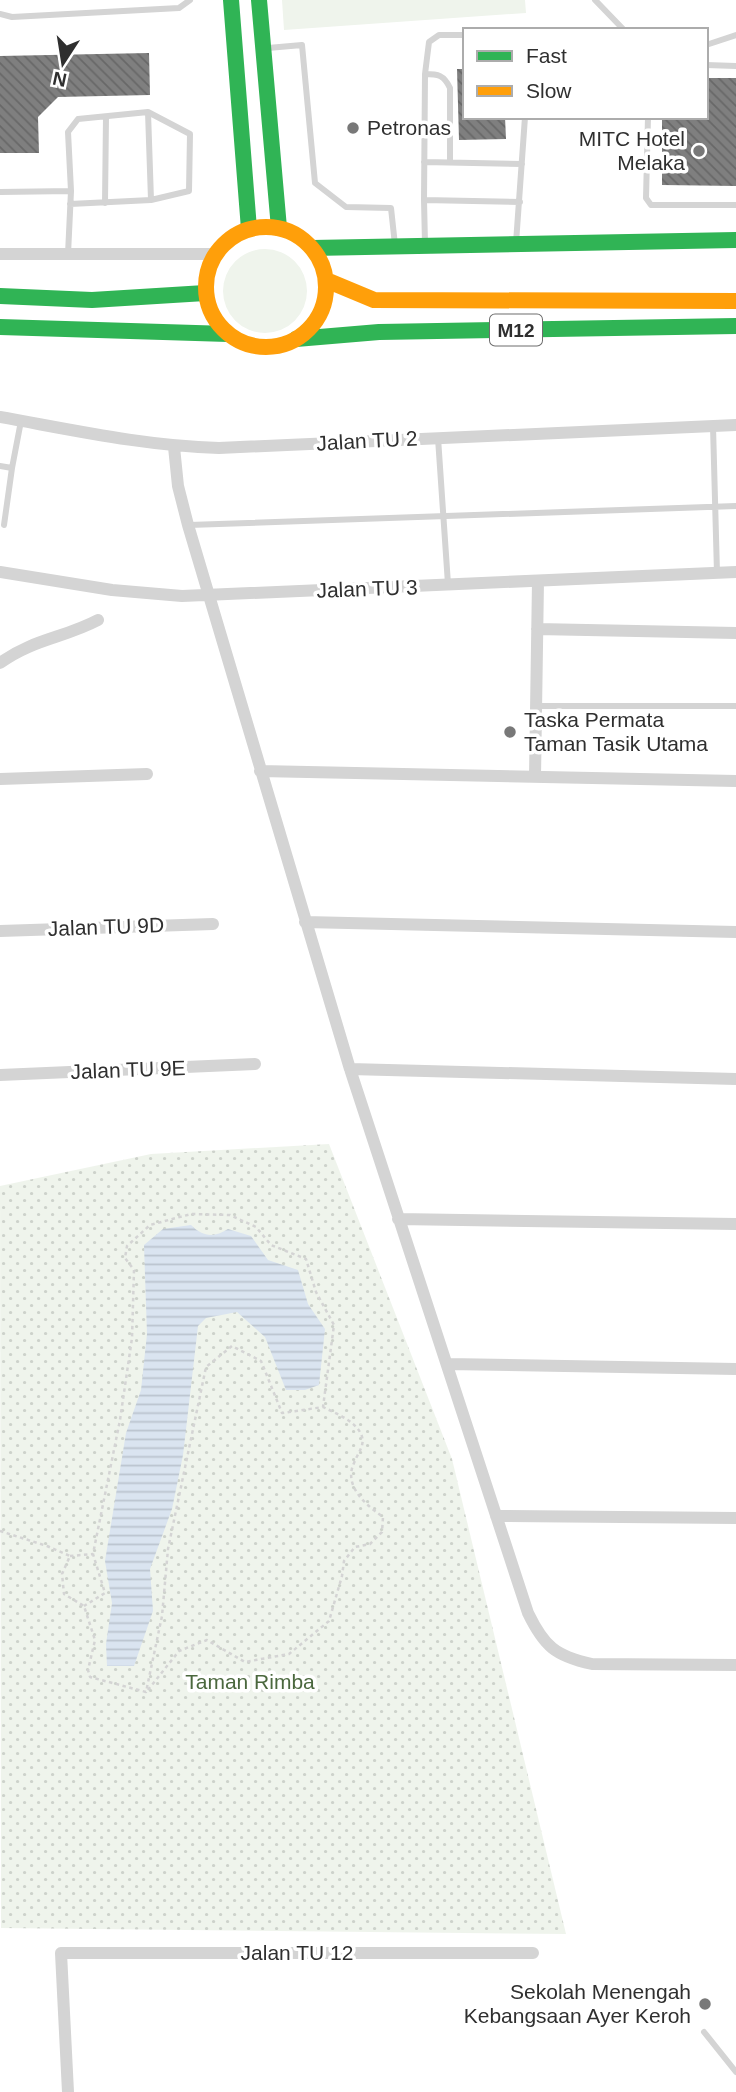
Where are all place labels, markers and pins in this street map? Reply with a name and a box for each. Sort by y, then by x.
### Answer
place label: Petronas [367,116,451,139]
marker: Petronas [345,120,361,136]
place label: MITC Hotel Melaka [579,127,685,174]
marker: MITC Hotel Melaka [691,143,707,159]
place label: Taska Permata Taman Tasik Utama [524,708,708,755]
marker: Taska Permata Taman Tasik Utama [502,724,518,740]
place label: Sekolah Menengah Kebangsaan Ayer Keroh [464,1980,691,2027]
marker: Sekolah Menengah Kebangsaan Ayer Keroh [697,1996,713,2012]

